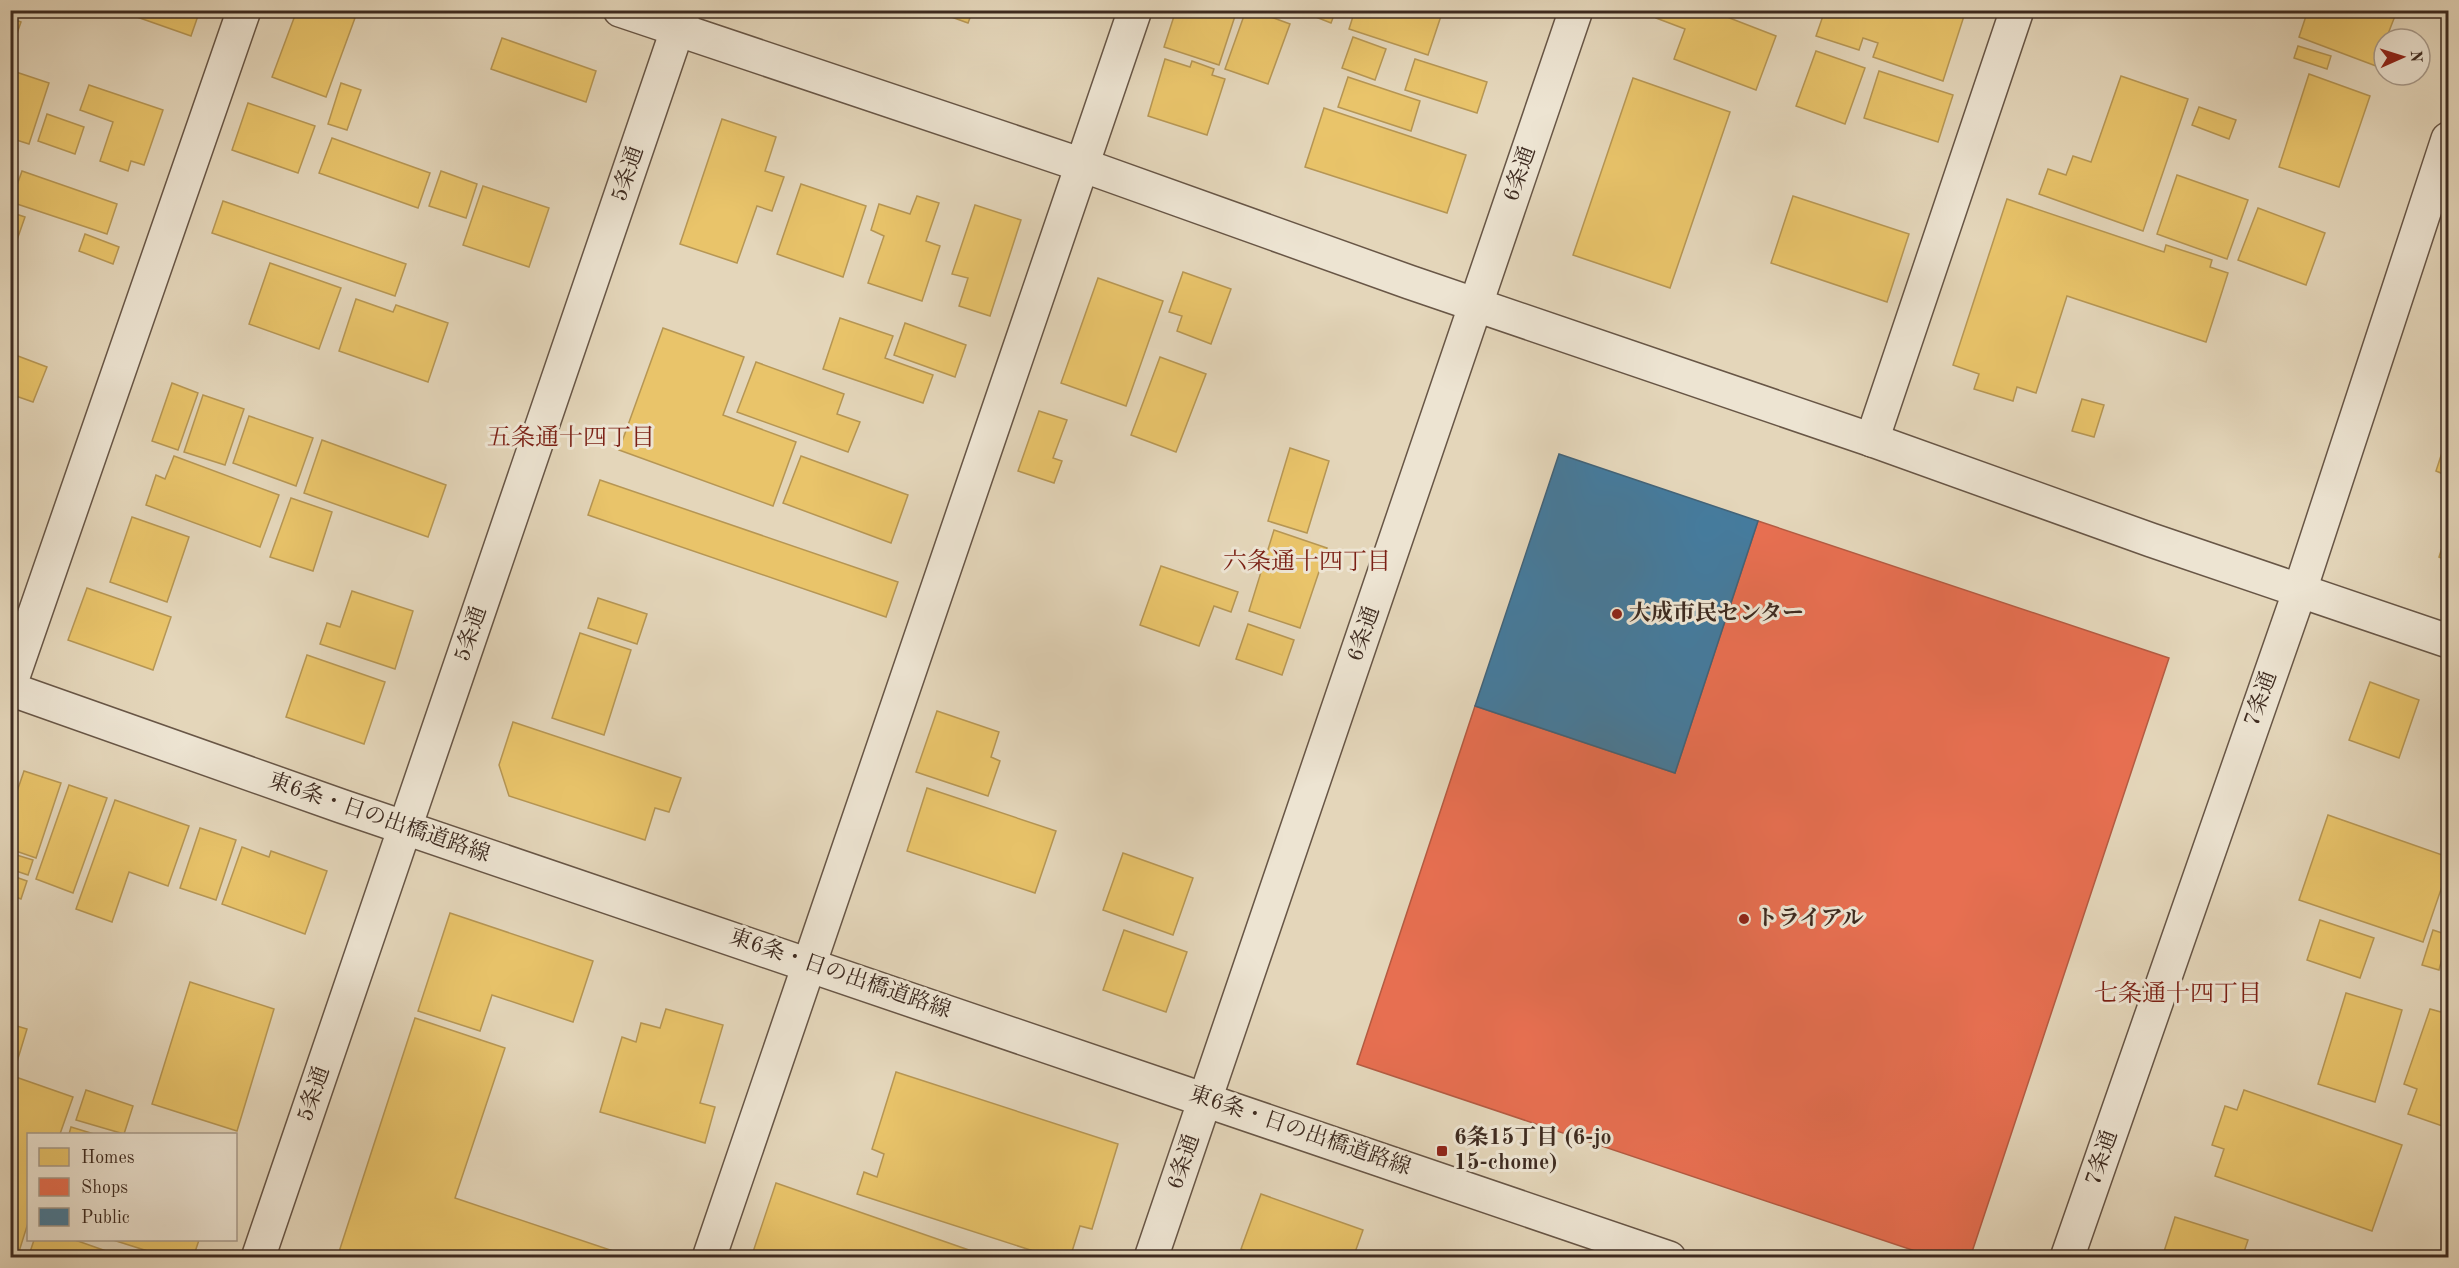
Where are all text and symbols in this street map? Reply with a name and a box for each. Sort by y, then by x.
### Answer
north arrow [2372,27,2432,87]
text: N [2407,50,2423,64]
street label: 5条通 [606,143,648,204]
street label: 6条通 [1498,143,1540,204]
district label: 五条通十四丁目 [487,424,655,451]
district label: 六条通十四丁目 [1223,548,1391,575]
place label: 大成市民センター [1629,600,1804,625]
street label: 5条通 [449,603,491,664]
street label: 6条通 [1342,603,1384,664]
marker: 大成市民センター [1610,607,1624,621]
street label: 7条通 [2239,668,2281,729]
street label: 東6条・日の出橋道路線 [265,768,493,866]
place label: トライアル [1756,907,1864,930]
marker: トライアル [1737,912,1751,926]
street label: 東6条・日の出橋道路線 [726,924,954,1022]
district label: 七条通十四丁目 [2094,980,2262,1007]
street label: 5条通 [292,1063,334,1124]
street label: 東6条・日の出橋道路線 [1186,1081,1414,1179]
place label: 6条15丁目 (6-jo 15-chome) [1454,1125,1612,1174]
street label: 7条通 [2080,1127,2122,1188]
street label: 6条通 [1162,1131,1204,1192]
legend [27,1133,237,1241]
marker: 6条15丁目 (6-jo 15-chome) [1435,1144,1449,1158]
text: Homes [81,1149,135,1167]
text: Shops [81,1179,128,1197]
text: Public [81,1209,130,1227]

